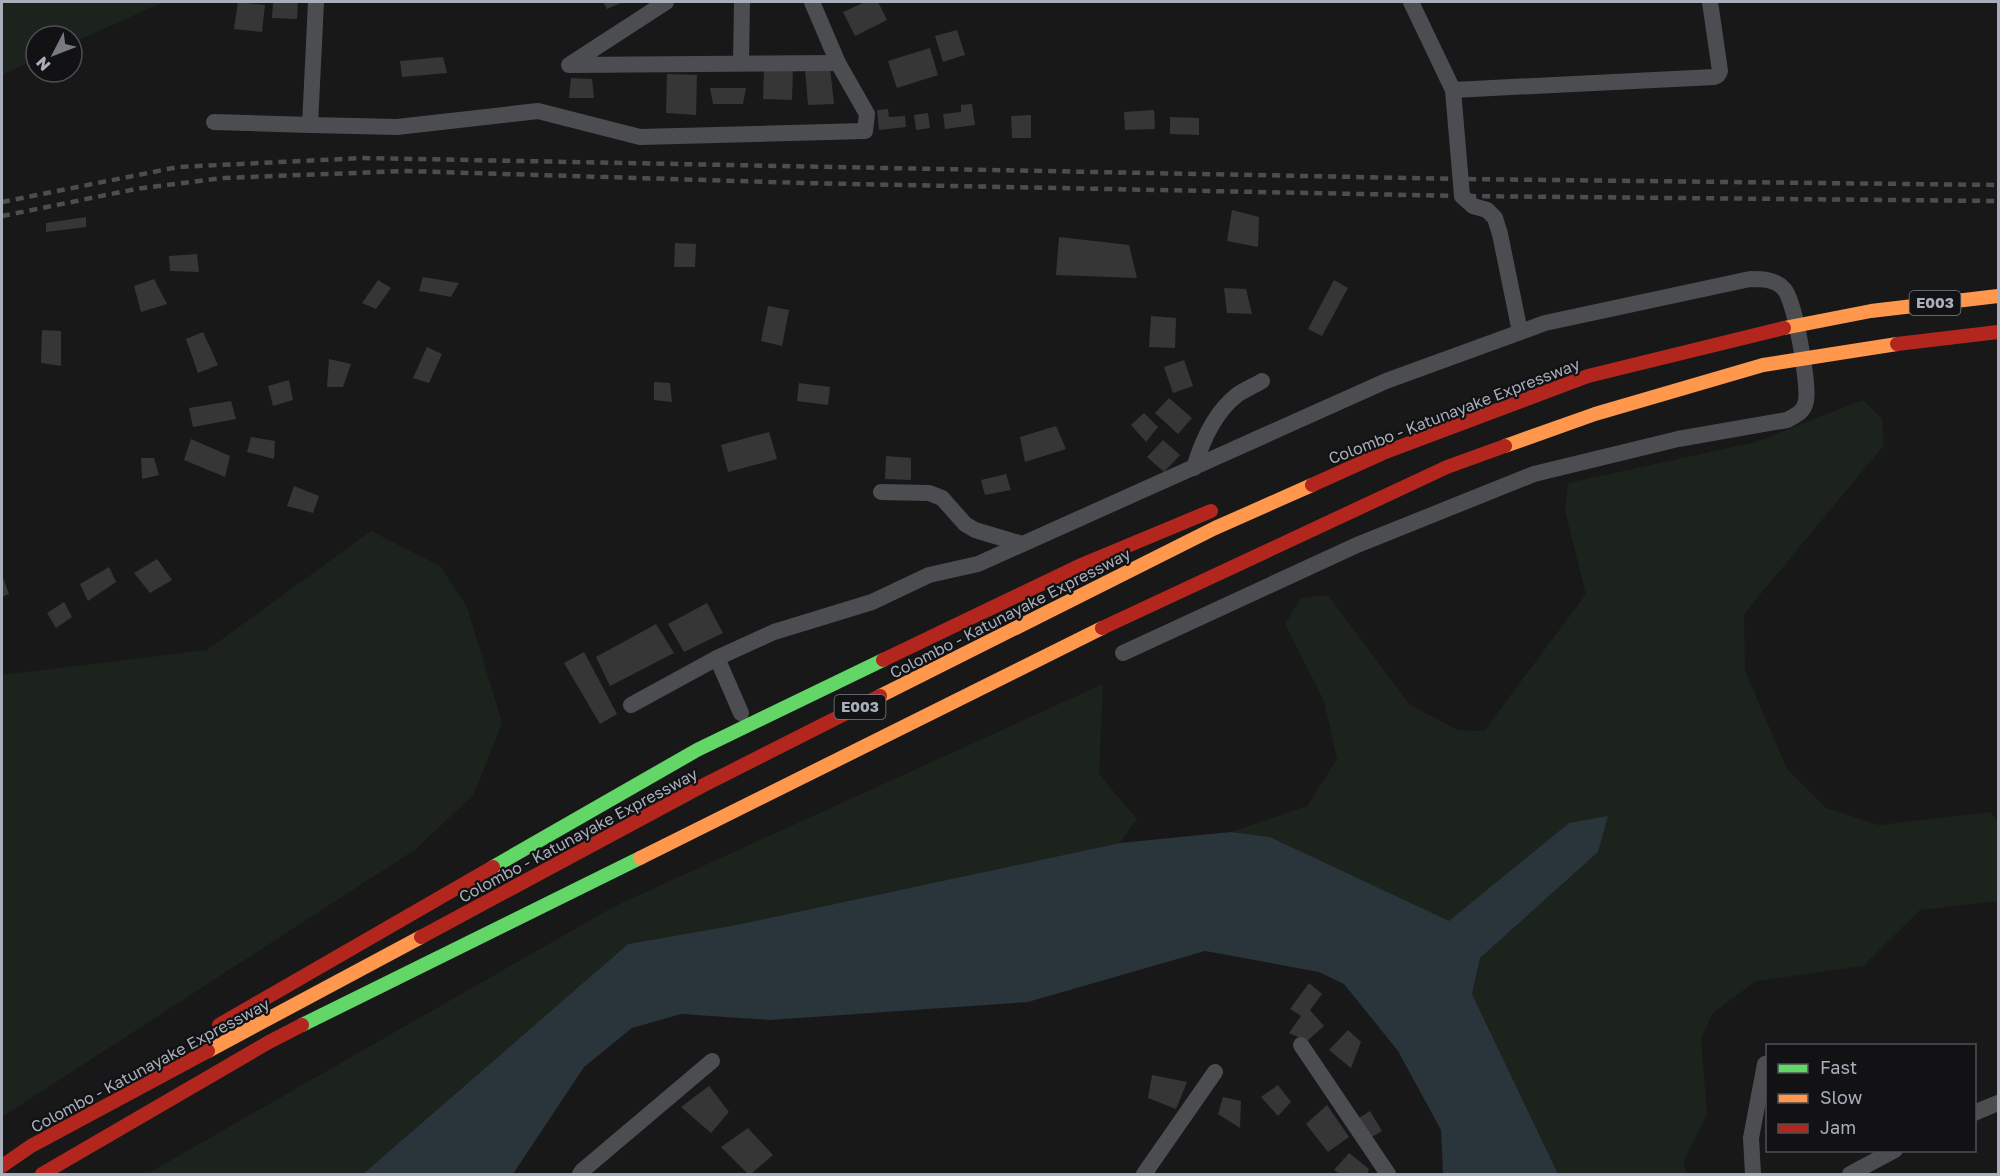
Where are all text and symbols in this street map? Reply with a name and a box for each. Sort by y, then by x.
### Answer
north arrow [24,24,84,84]
text: N [31,53,54,75]
road number: E003 [1910,291,1960,315]
street label: Colombo - Katunayake Expressway [1325,354,1583,468]
street label: Colombo - Katunayake Expressway [886,543,1134,683]
road number: E003 [834,695,886,719]
street label: Colombo - Katunayake Expressway [455,763,701,907]
street label: Colombo - Katunayake Expressway [27,993,273,1137]
legend [1766,1044,1976,1152]
text: Fast [1820,1056,1857,1078]
text: Slow [1820,1086,1863,1108]
text: Jam [1820,1116,1856,1138]

